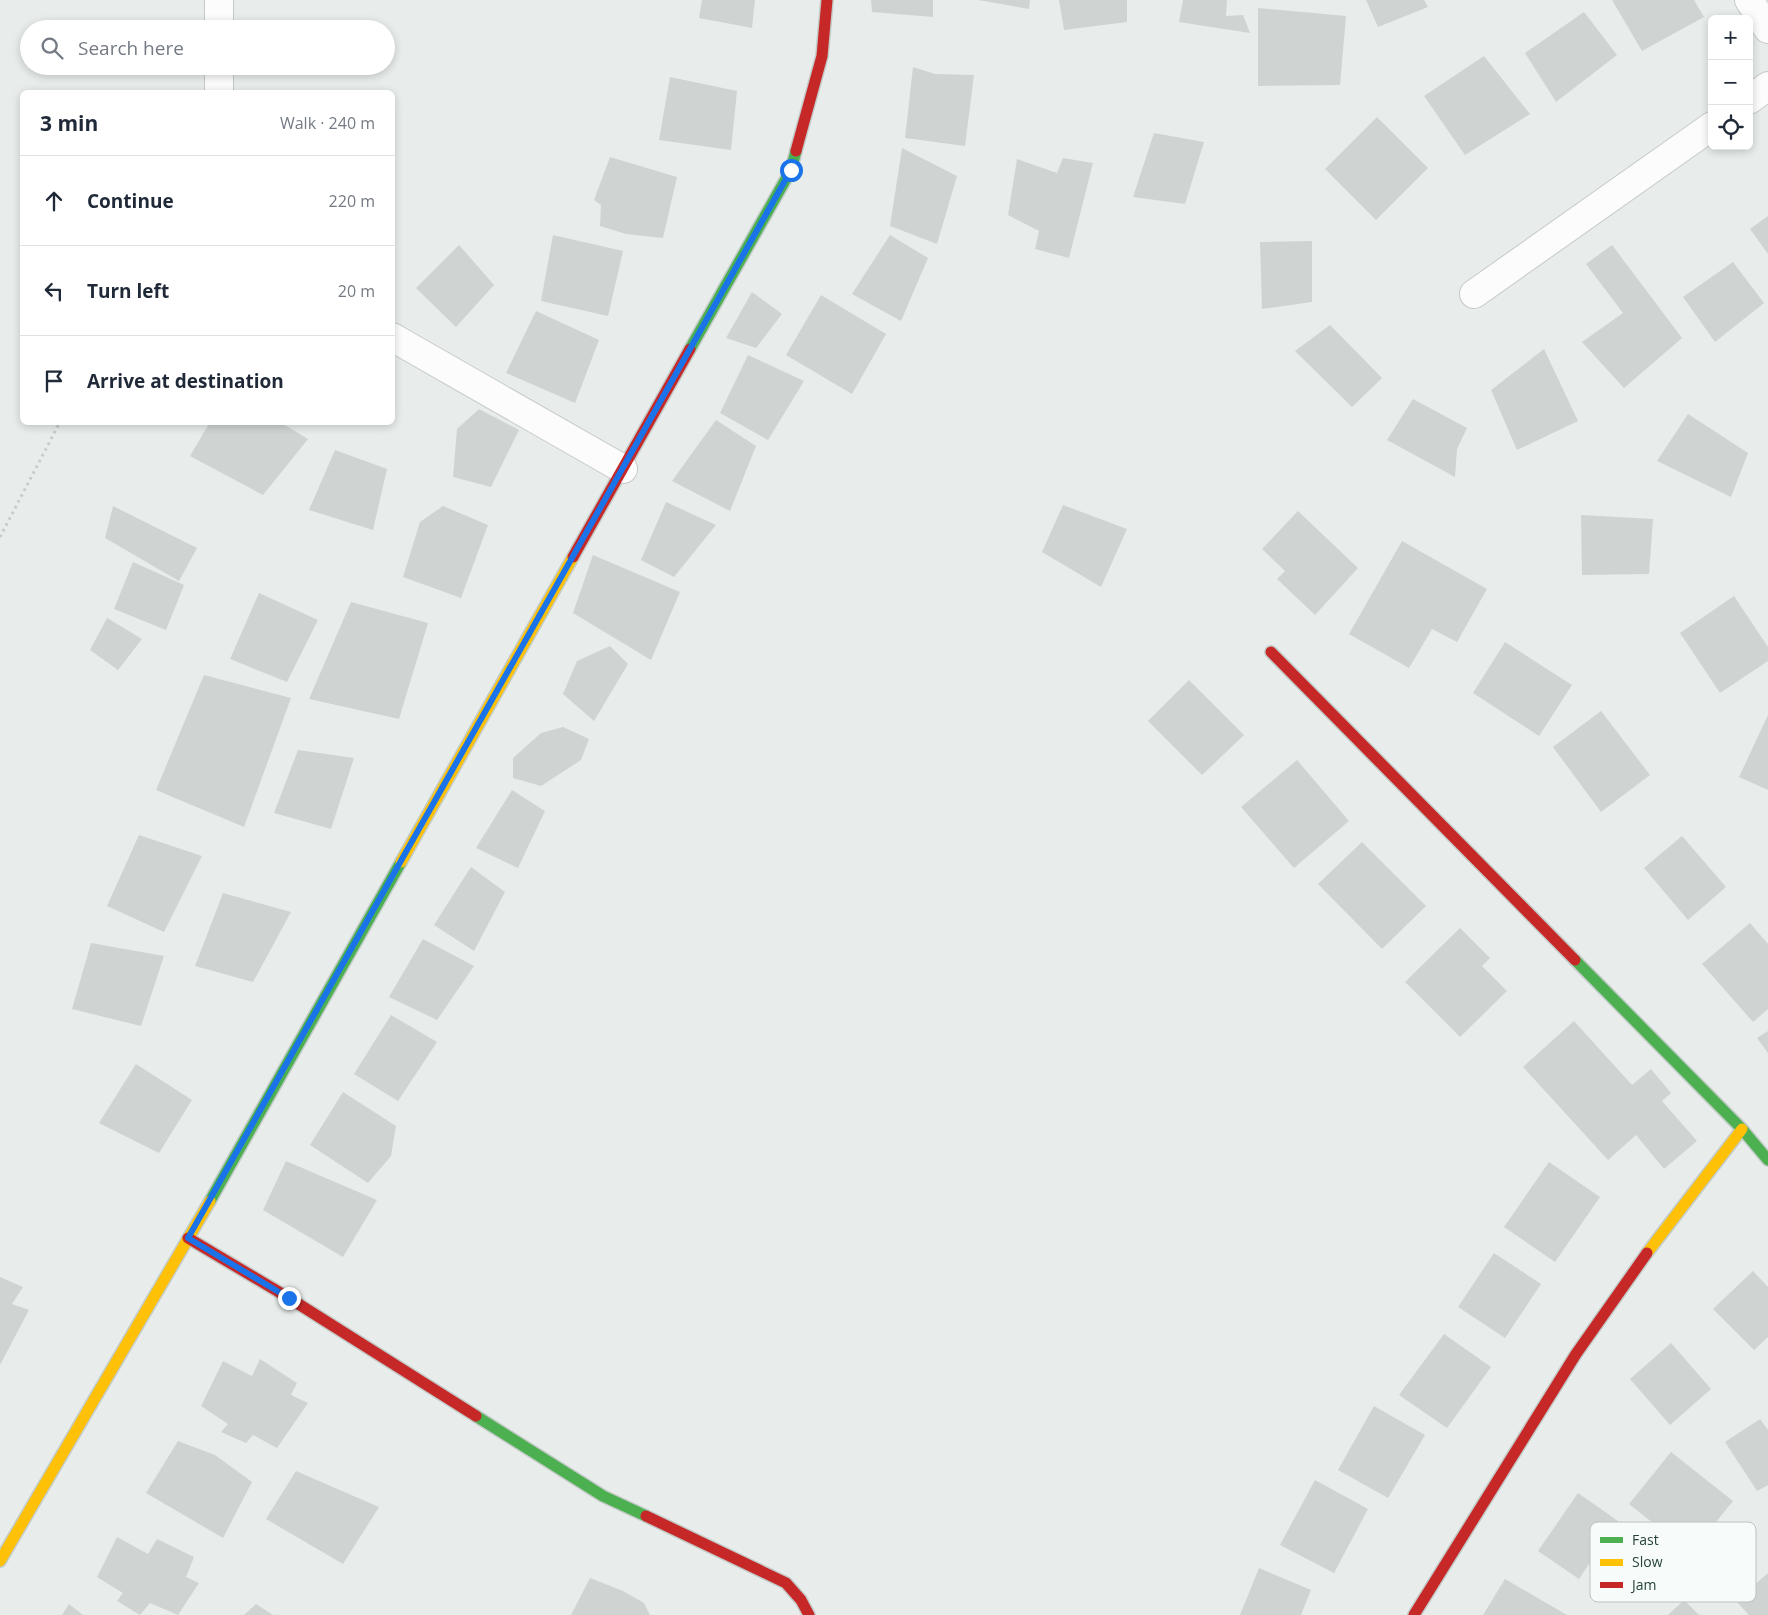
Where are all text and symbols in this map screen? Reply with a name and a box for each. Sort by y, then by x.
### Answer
map controls [1708,15,1753,150]
button: + [1708,15,1753,60]
search box [20,20,395,75]
icon: search [38,34,66,62]
text: Search here [78,35,184,61]
button: − [1708,60,1753,105]
button: locate [1708,105,1753,150]
text: 3 min [40,109,98,137]
text: Walk · 240 m [280,112,375,134]
route start [780,159,803,182]
icon: ahead [40,187,68,215]
text: Continue [87,188,174,214]
text: 220 m [329,190,375,212]
icon: left [40,277,68,305]
text: Turn left [87,278,169,304]
text: 20 m [338,280,375,302]
icon: arrive [40,367,68,395]
text: Arrive at destination [87,368,284,394]
route end [278,1287,301,1310]
legend [1590,1522,1756,1602]
text: Fast [1632,1530,1659,1549]
text: Slow [1632,1552,1663,1571]
text: Jam [1630,1575,1657,1594]

